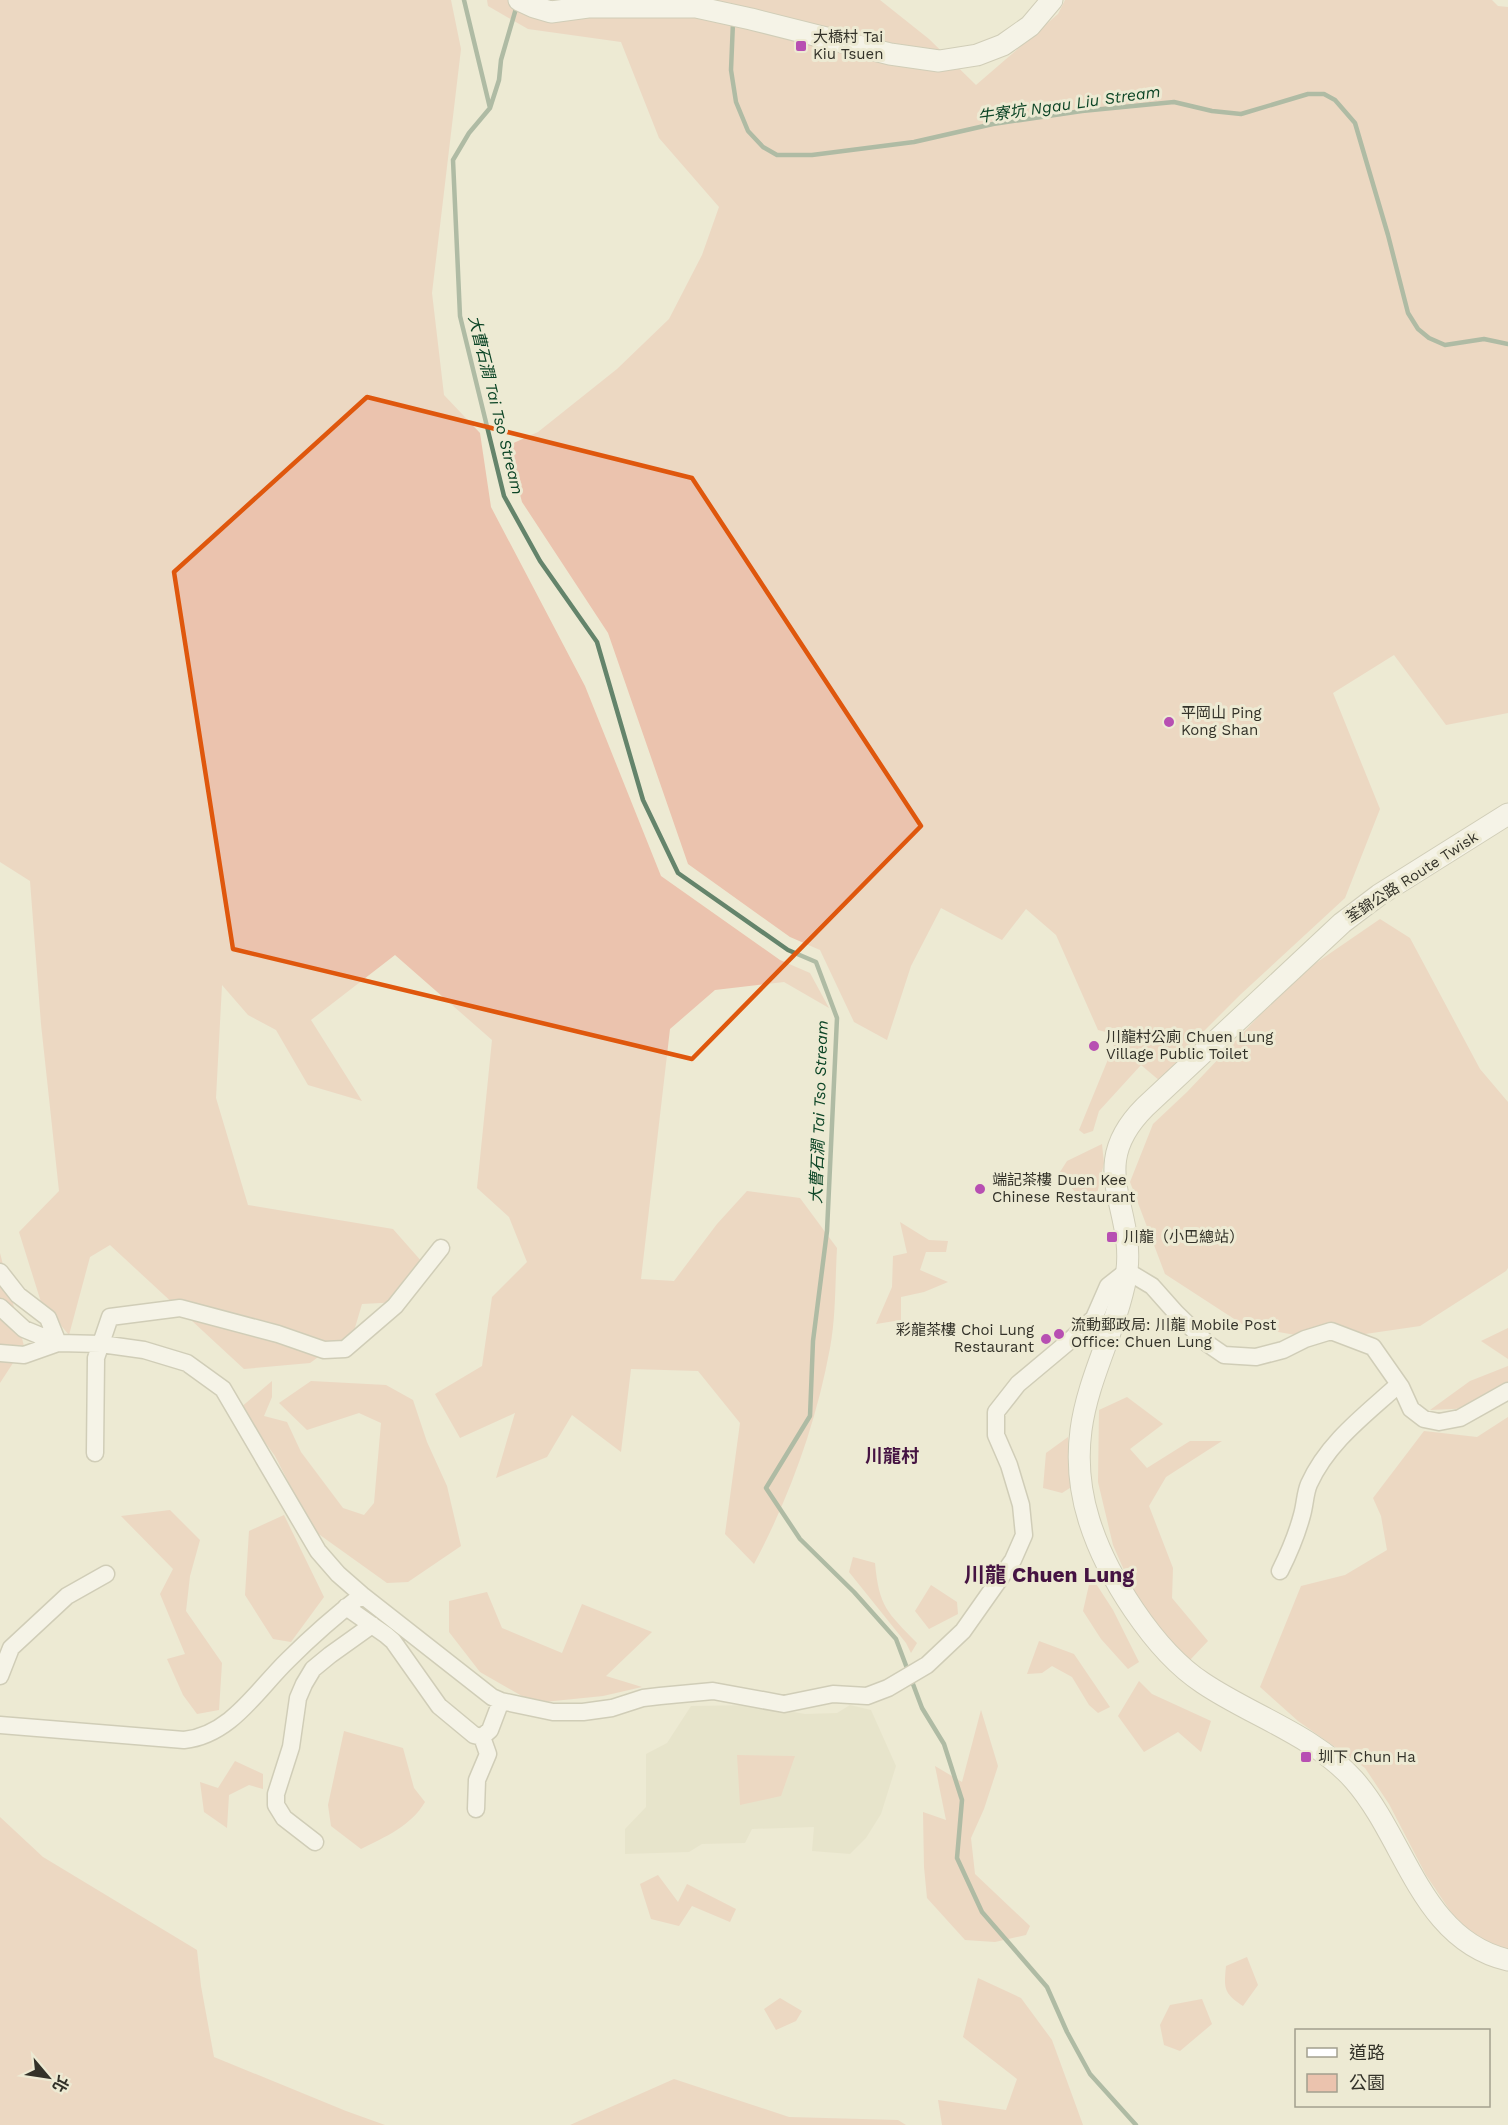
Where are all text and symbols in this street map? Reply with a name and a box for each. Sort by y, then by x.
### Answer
place label: 大橋村 Tai Kiu Tsuen [813,28,884,63]
marker: 大橋村 Tai Kiu Tsuen [794,39,808,53]
water label: 牛寮坑 Ngau Liu Stream [976,82,1162,126]
water label: 大曹石澗 Tai Tso Stream [465,313,527,497]
place label: 平岡山 Ping Kong Shan [1181,704,1262,739]
marker: 平岡山 Ping Kong Shan [1162,715,1176,729]
street label: 荃錦公路 Route Twisk [1343,827,1482,926]
water label: 大曹石澗 Tai Tso Stream [806,1020,832,1204]
place label: 川龍村公廁 Chuen Lung Village Public Toilet [1106,1028,1273,1063]
marker: 川龍村公廁 Chuen Lung Village Public Toilet [1087,1039,1101,1053]
place label: 端記茶樓 Duen Kee Chinese Restaurant [992,1171,1136,1206]
marker: 端記茶樓 Duen Kee Chinese Restaurant [973,1182,987,1196]
place label: 川龍（小巴總站） [1124,1228,1244,1246]
marker: 川龍（小巴總站） [1105,1230,1119,1244]
place label: 流動郵政局: 川龍 Mobile Post Office: Chuen Lung [1071,1316,1277,1351]
place label: 彩龍茶樓 Choi Lung Restaurant [896,1321,1035,1356]
marker: 流動郵政局: 川龍 Mobile Post Office: Chuen Lung [1052,1327,1066,1341]
marker: 彩龍茶樓 Choi Lung Restaurant [1039,1332,1053,1346]
district label: 川龍村 [865,1445,919,1466]
district label: 川龍 Chuen Lung [964,1562,1134,1587]
place label: 圳下 Chun Ha [1318,1748,1416,1766]
marker: 圳下 Chun Ha [1299,1750,1313,1764]
legend [1295,2029,1490,2107]
text: 道路 [1349,2042,1385,2063]
north arrow [18,2047,78,2107]
text: 北 [48,2072,73,2096]
text: 公園 [1349,2072,1385,2093]

